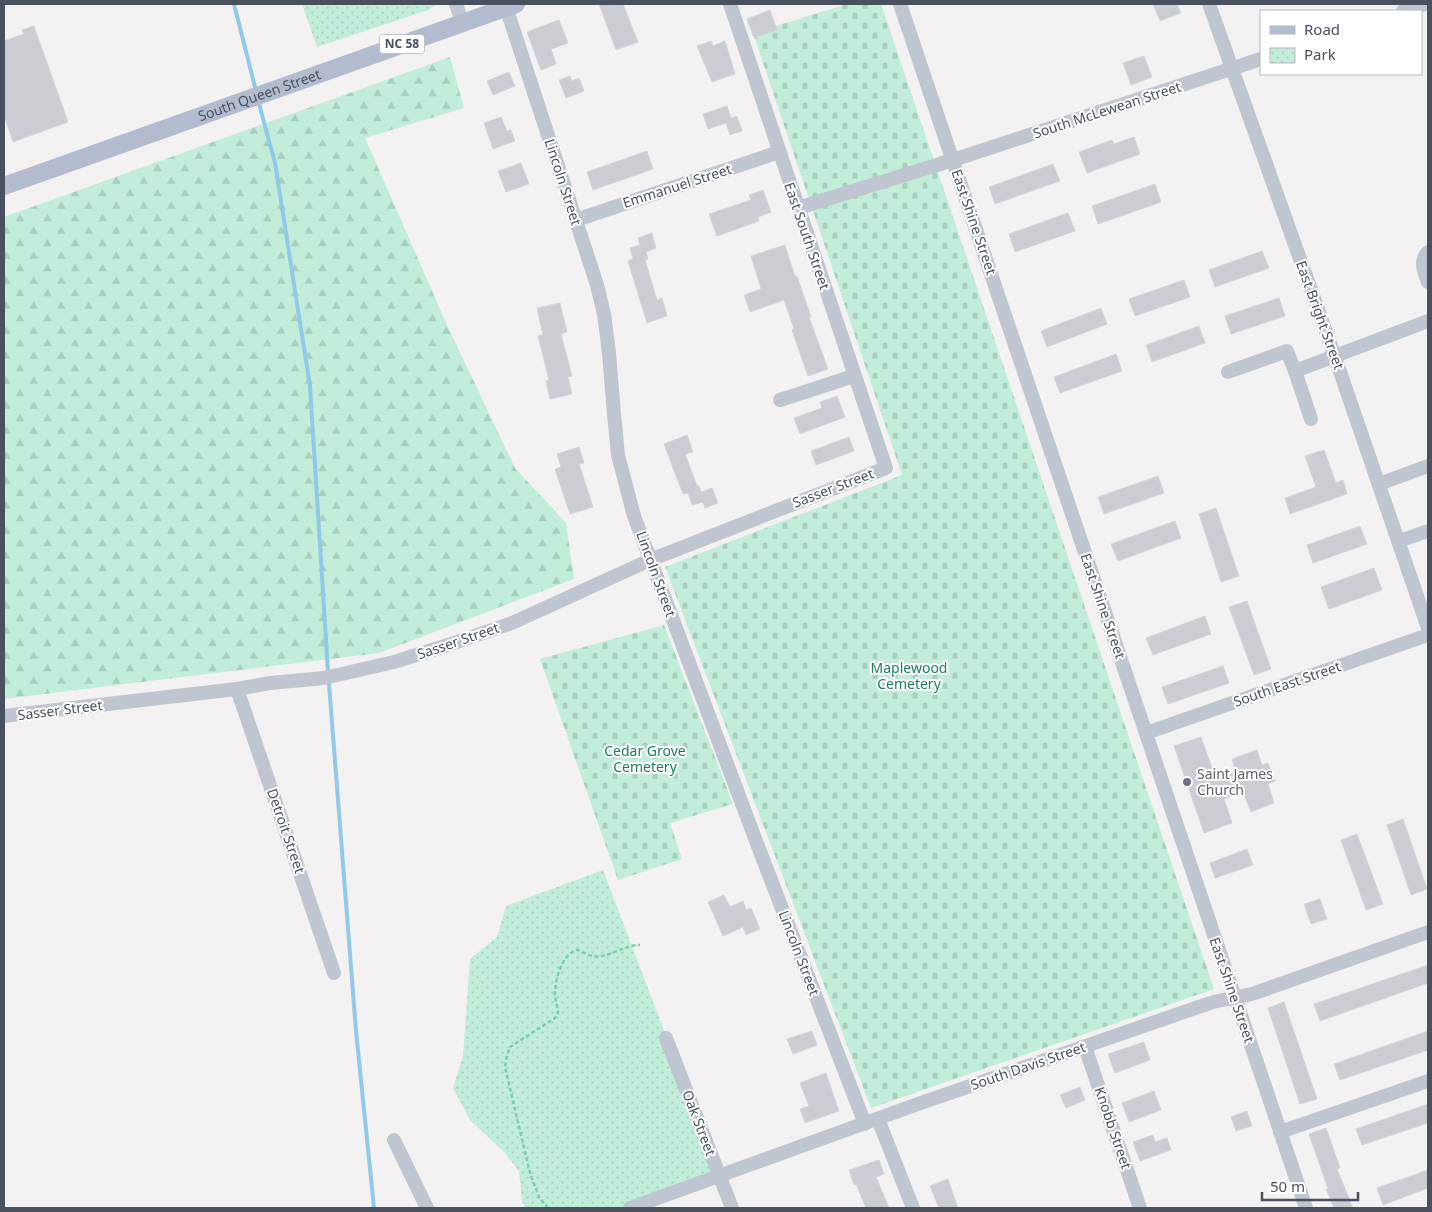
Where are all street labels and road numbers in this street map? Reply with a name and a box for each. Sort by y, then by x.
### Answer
road number: NC 58 [380,34,424,54]
street label: South Queen Street [195,64,323,125]
street label: South McLewean Street [1030,77,1183,142]
street label: Lincoln Street [541,136,586,227]
street label: Emmanuel Street [620,159,734,212]
street label: East Shine Street [948,167,1001,277]
street label: East South Street [780,180,835,292]
street label: East Bright Street [1292,258,1349,372]
street label: Sasser Street [790,463,876,512]
street label: Lincoln Street [632,528,681,619]
street label: East Shine Street [1077,551,1130,661]
street label: Sasser Street [414,618,501,663]
street label: South East Street [1231,656,1343,711]
street label: Sasser Street [16,695,103,724]
street label: Detroit Street [263,786,310,876]
street label: Lincoln Street [775,908,824,998]
street label: East Shine Street [1206,935,1259,1045]
street label: South Davis Street [968,1037,1088,1094]
street label: Knobb Street [1091,1084,1136,1171]
street label: Oak Street [678,1087,721,1158]

